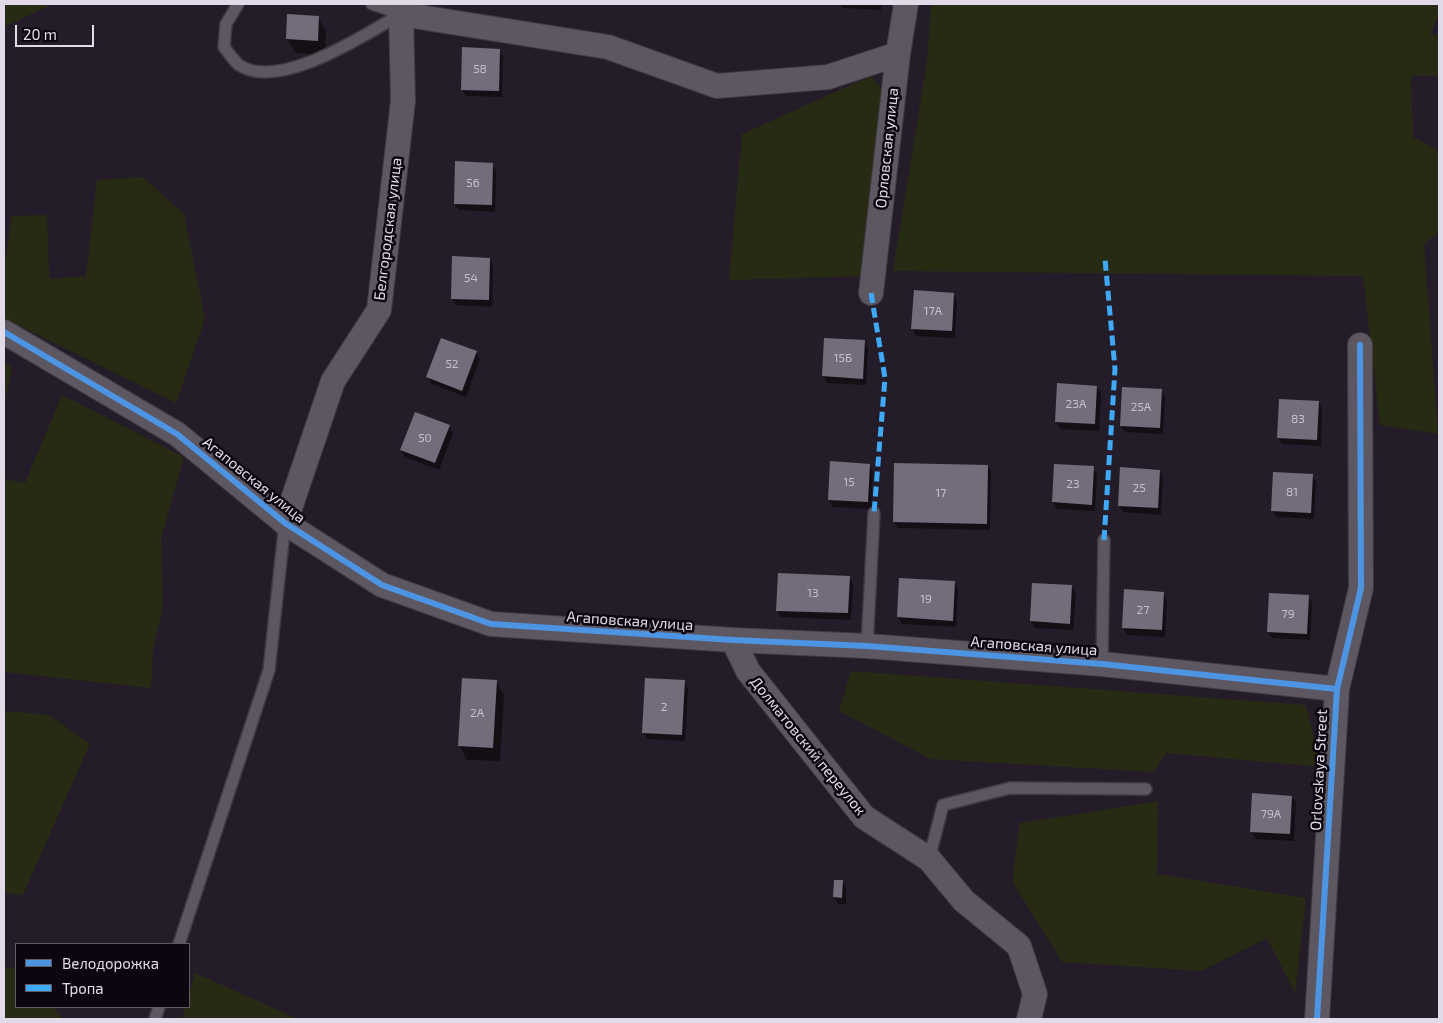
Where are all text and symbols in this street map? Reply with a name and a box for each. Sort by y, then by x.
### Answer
scale bar [18,15,96,47]
text: 20 m [23,25,57,43]
house number: 58 [473,62,487,76]
street label: Орловская улица [872,87,902,209]
street label: Белгородская улица [370,157,406,301]
house number: 56 [466,176,480,190]
house number: 54 [464,271,478,285]
house number: 17А [924,304,942,318]
house number: 15Б [834,351,852,365]
house number: 52 [445,357,459,371]
house number: 23А [1066,397,1086,411]
house number: 25А [1131,400,1151,414]
house number: 83 [1291,412,1305,426]
house number: 50 [418,431,432,445]
street label: Агаповская улица [199,433,309,527]
house number: 15 [843,475,855,489]
house number: 23 [1066,477,1080,491]
house number: 25 [1132,481,1146,495]
house number: 81 [1286,485,1298,499]
house number: 17 [936,486,946,500]
house number: 13 [807,586,819,600]
house number: 19 [920,592,932,606]
house number: 27 [1137,603,1149,617]
house number: 79 [1281,607,1295,621]
street label: Агаповская улица [566,608,694,634]
street label: Агаповская улица [970,633,1098,659]
street label: Долматовский переулок [746,673,870,819]
house number: 2 [661,700,667,714]
house number: 2А [470,706,484,720]
street label: Orlovskaya Street [1307,709,1331,831]
house number: 79А [1261,807,1281,821]
legend [15,943,190,1008]
text: Велодорожка [62,954,159,972]
text: Тропа [62,979,104,997]

